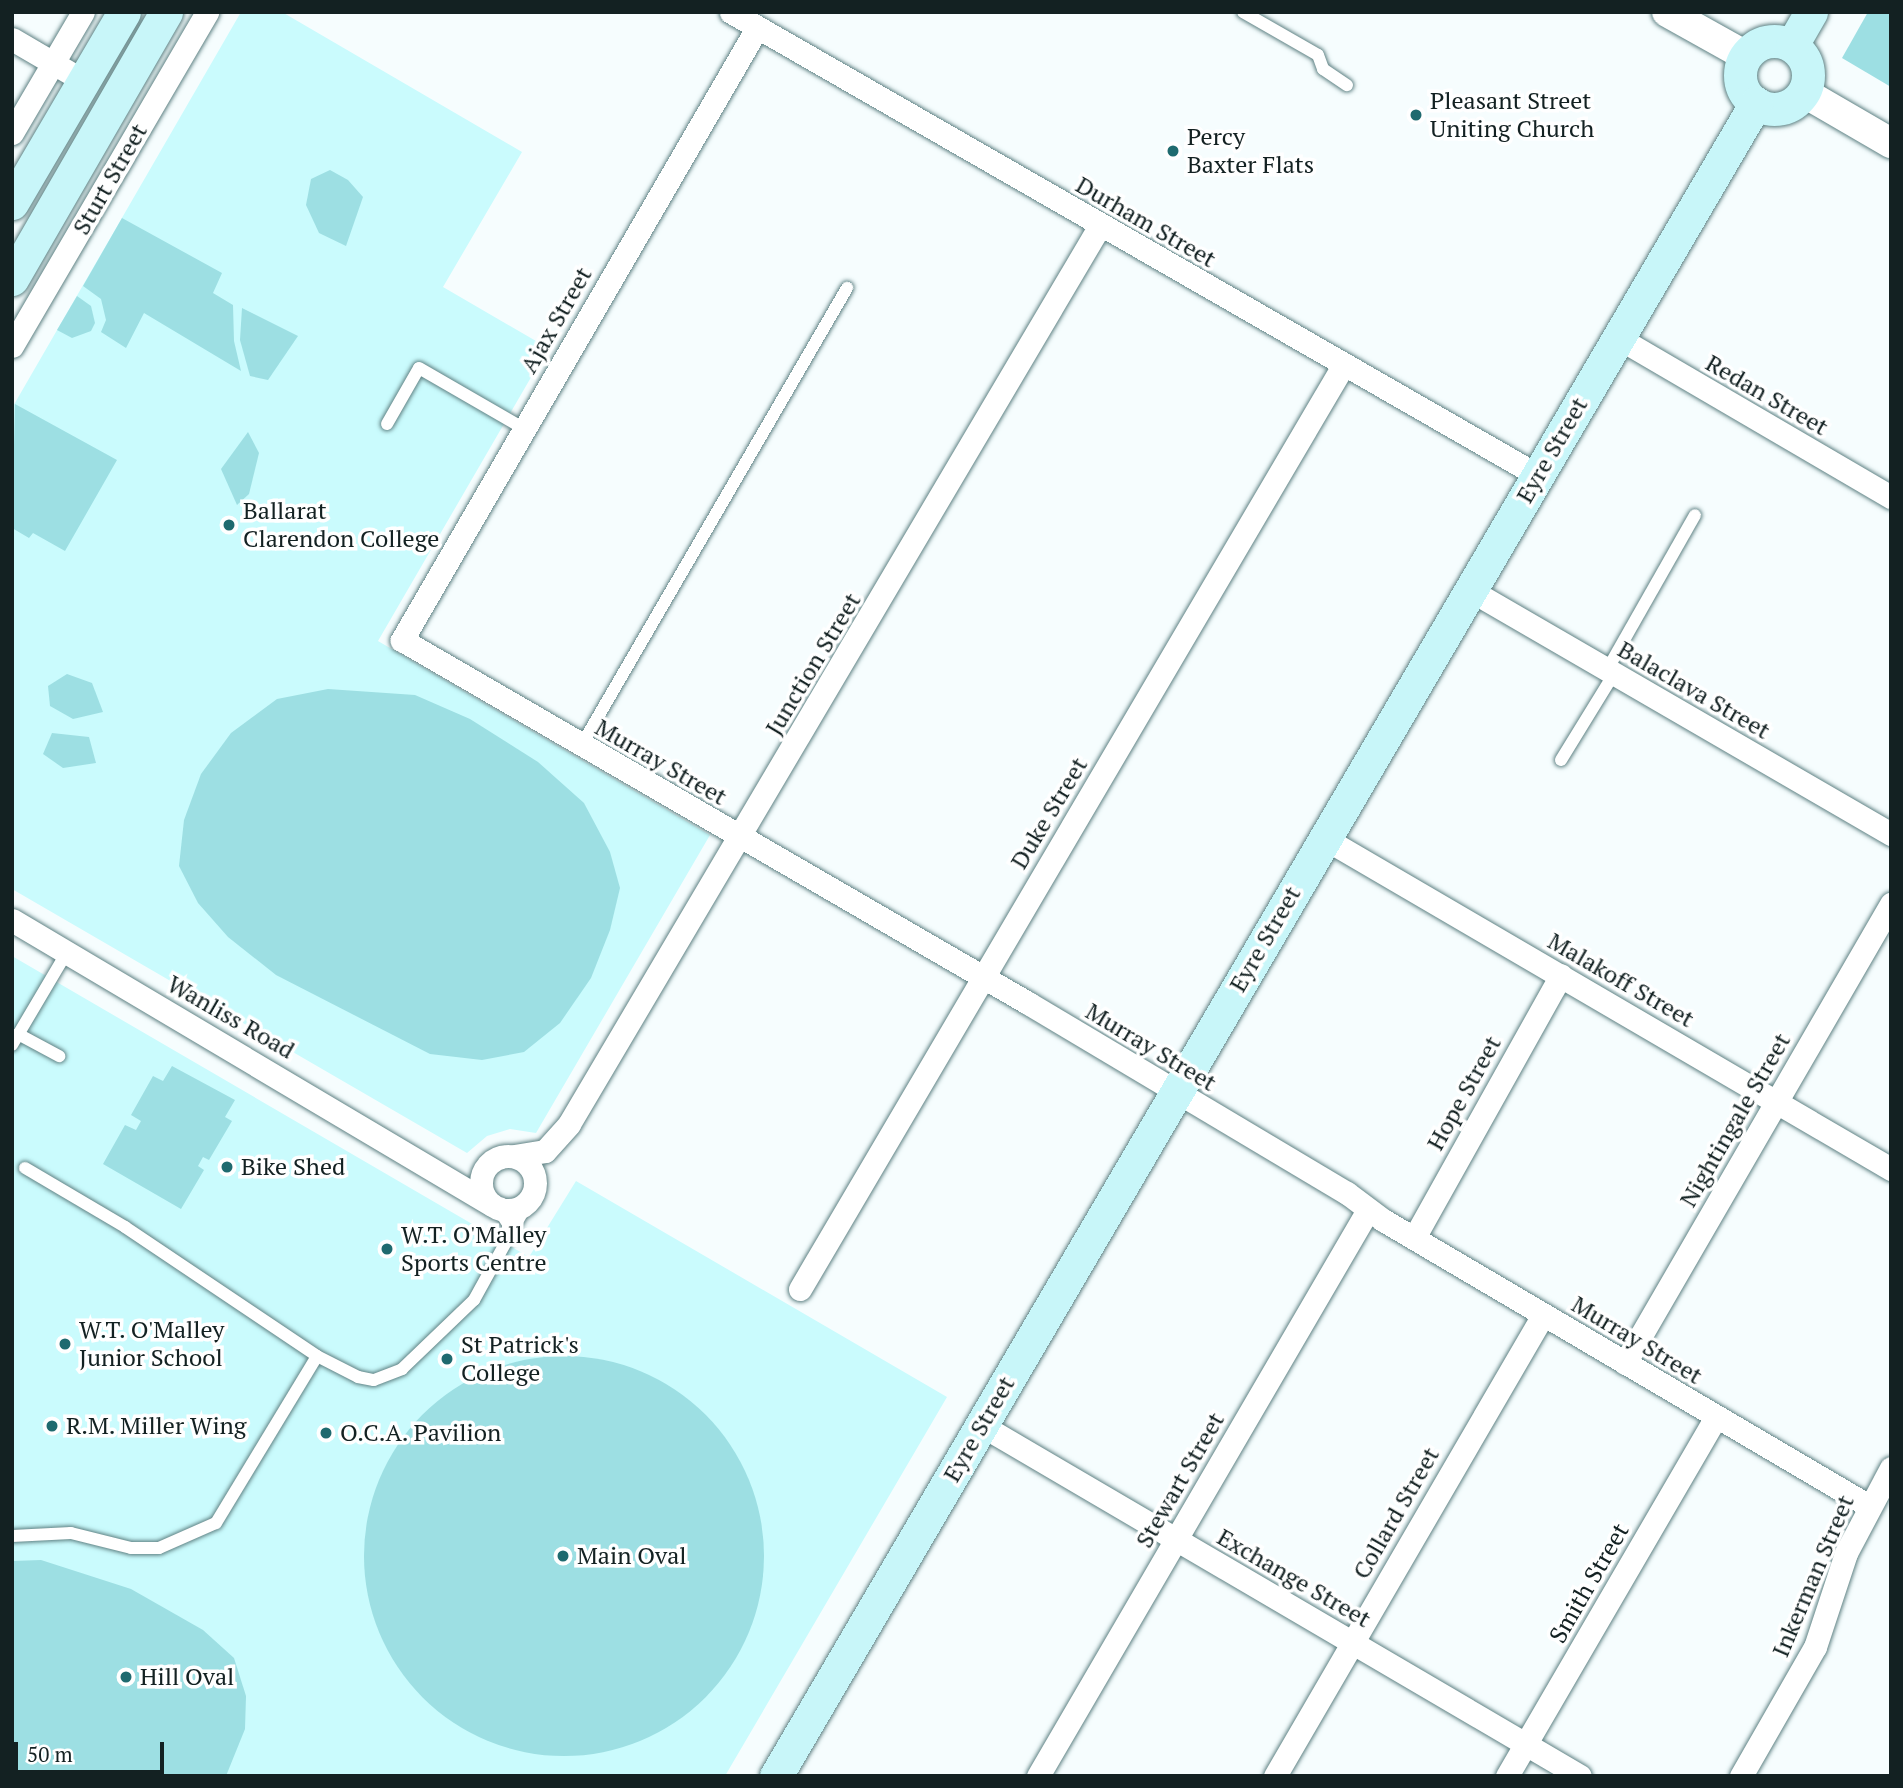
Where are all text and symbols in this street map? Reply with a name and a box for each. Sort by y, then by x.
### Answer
place label: Pleasant Street Uniting Church [1430,87,1594,143]
marker: Pleasant Street Uniting Church [1408,107,1424,123]
street label: Sturt Street [67,118,153,240]
place label: Percy Baxter Flats [1187,123,1314,179]
marker: Percy Baxter Flats [1165,143,1181,159]
street label: Durham Street [1071,170,1221,274]
street label: Ajax Street [514,262,598,378]
street label: Redan Street [1701,348,1833,442]
street label: Eyre Street [1510,392,1594,508]
place label: Ballarat Clarendon College [243,497,439,553]
marker: Ballarat Clarendon College [221,517,237,533]
street label: Junction Street [759,588,867,740]
street label: Balaclava Street [1613,635,1775,745]
street label: Murray Street [590,713,732,811]
street label: Duke Street [1005,752,1093,874]
street label: Eyre Street [1223,881,1307,997]
street label: Malakoff Street [1543,927,1699,1033]
street label: Wanliss Road [162,969,300,1065]
street label: Murray Street [1081,997,1221,1097]
street label: Nightingale Street [1674,1028,1796,1212]
street label: Hope Street [1421,1031,1507,1155]
place label: Bike Shed [241,1153,345,1181]
marker: Bike Shed [219,1159,235,1175]
place label: W.T. O'Malley Sports Centre [401,1221,547,1277]
marker: W.T. O'Malley Sports Centre [379,1241,395,1257]
street label: Murray Street [1567,1290,1707,1390]
place label: W.T. O'Malley Junior School [79,1316,225,1372]
place label: St Patrick's College [461,1331,579,1387]
marker: W.T. O'Malley Junior School [57,1336,73,1352]
marker: St Patrick's College [439,1351,455,1367]
street label: Eyre Street [937,1371,1021,1487]
street label: Stewart Street [1130,1407,1230,1553]
place label: R.M. Miller Wing [66,1412,247,1440]
marker: R.M. Miller Wing [44,1418,60,1434]
place label: O.C.A. Pavilion [340,1419,502,1447]
marker: O.C.A. Pavilion [318,1425,334,1441]
street label: Collard Street [1347,1442,1445,1584]
street label: Inkerman Street [1766,1491,1860,1661]
street label: Smith Street [1543,1518,1635,1648]
street label: Exchange Street [1212,1522,1376,1634]
place label: Main Oval [577,1542,687,1570]
marker: Main Oval [555,1548,571,1564]
place label: Hill Oval [140,1663,234,1691]
marker: Hill Oval [118,1669,134,1685]
scale bar [18,1728,168,1772]
text: 50 m [27,1740,73,1768]

